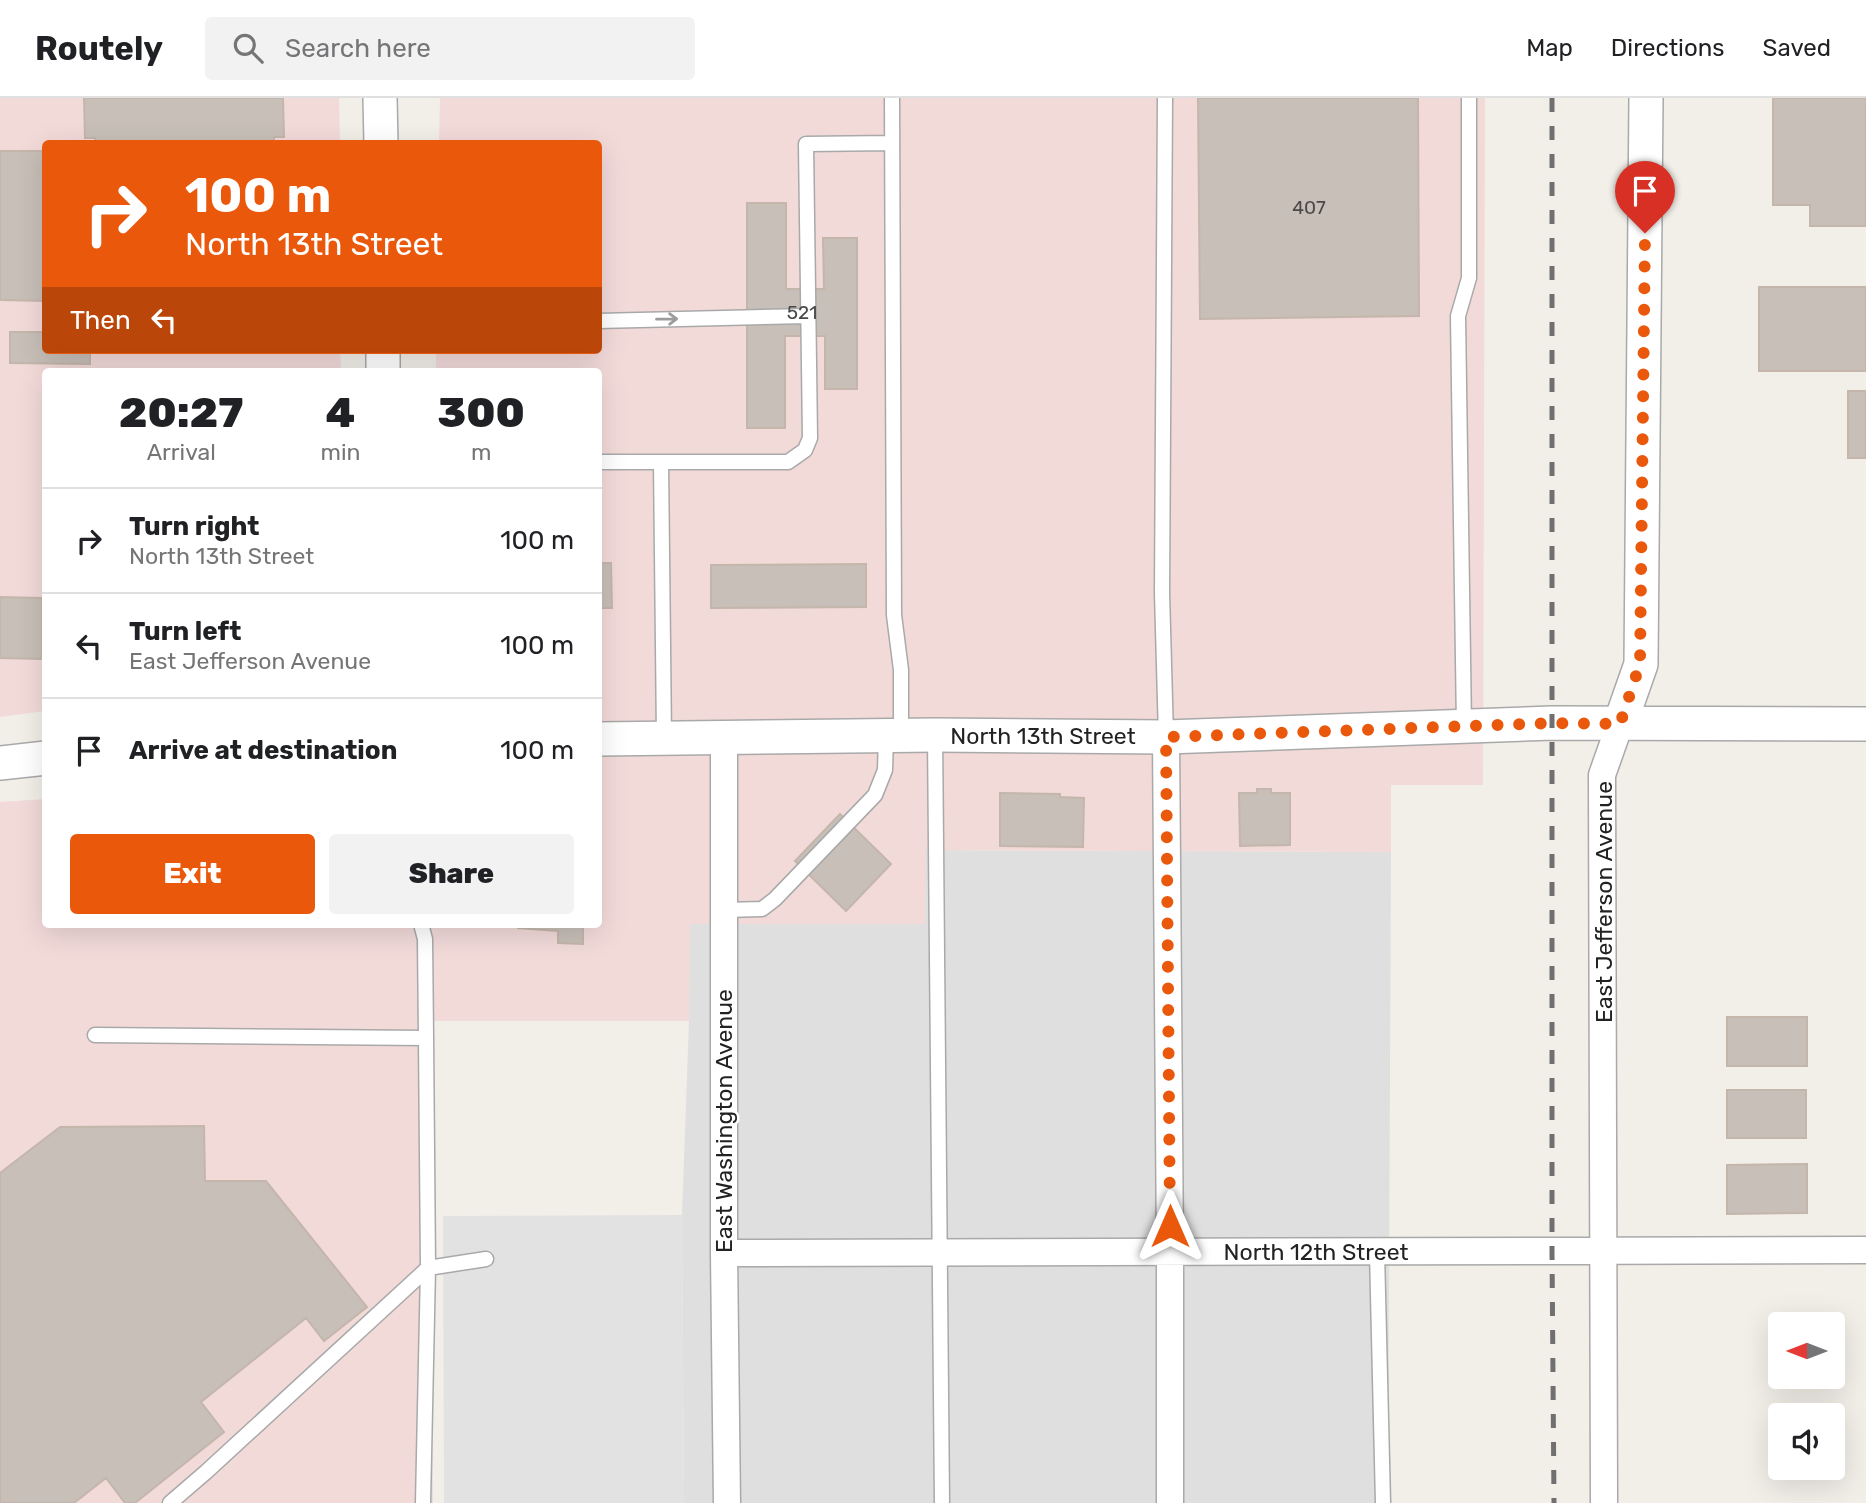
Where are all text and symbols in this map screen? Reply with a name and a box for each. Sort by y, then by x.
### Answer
search box [205,17,695,80]
text: Routely [35,29,163,68]
icon: search [229,29,267,67]
text: Search here [285,33,431,64]
text: Map [1526,34,1573,62]
text: Directions [1611,34,1724,62]
text: Saved [1762,34,1831,62]
pin [1615,161,1675,233]
text: 100 m [185,166,331,224]
icon: right [70,168,161,259]
icon: arrive [1626,172,1664,210]
house number: 407 [1292,196,1326,219]
text: North 13th Street [185,225,443,263]
icon: left [145,301,183,339]
house number: 521 [787,301,817,324]
text: Then [70,305,131,336]
one-way arrow [655,313,678,326]
text: 20:27 [119,388,243,438]
text: 4 [326,388,355,438]
text: 300 [437,388,525,438]
text: Arrival [147,438,216,466]
text: min [320,438,360,466]
text: m [471,438,491,466]
text: Turn right [129,511,259,542]
icon: right [70,522,108,560]
text: 100 m [500,525,574,556]
text: North 13th Street [129,542,314,570]
text: Turn left [129,616,241,647]
icon: left [70,627,108,665]
text: 100 m [500,630,574,661]
text: East Jefferson Avenue [129,647,371,675]
street label: North 13th Street [950,722,1136,750]
icon: arrive [70,732,108,770]
text: Arrive at destination [129,735,397,766]
text: 100 m [500,735,574,766]
street label: East Jefferson Avenue [1590,781,1618,1023]
button: Exit [70,834,315,914]
button: Share [329,834,574,914]
street label: East Washington Avenue [710,989,738,1253]
position arrow [1133,1189,1207,1263]
street label: North 12th Street [1223,1238,1409,1266]
north arrow [1768,1312,1844,1390]
map controls [1768,1312,1845,1480]
button: sound [1768,1403,1845,1480]

